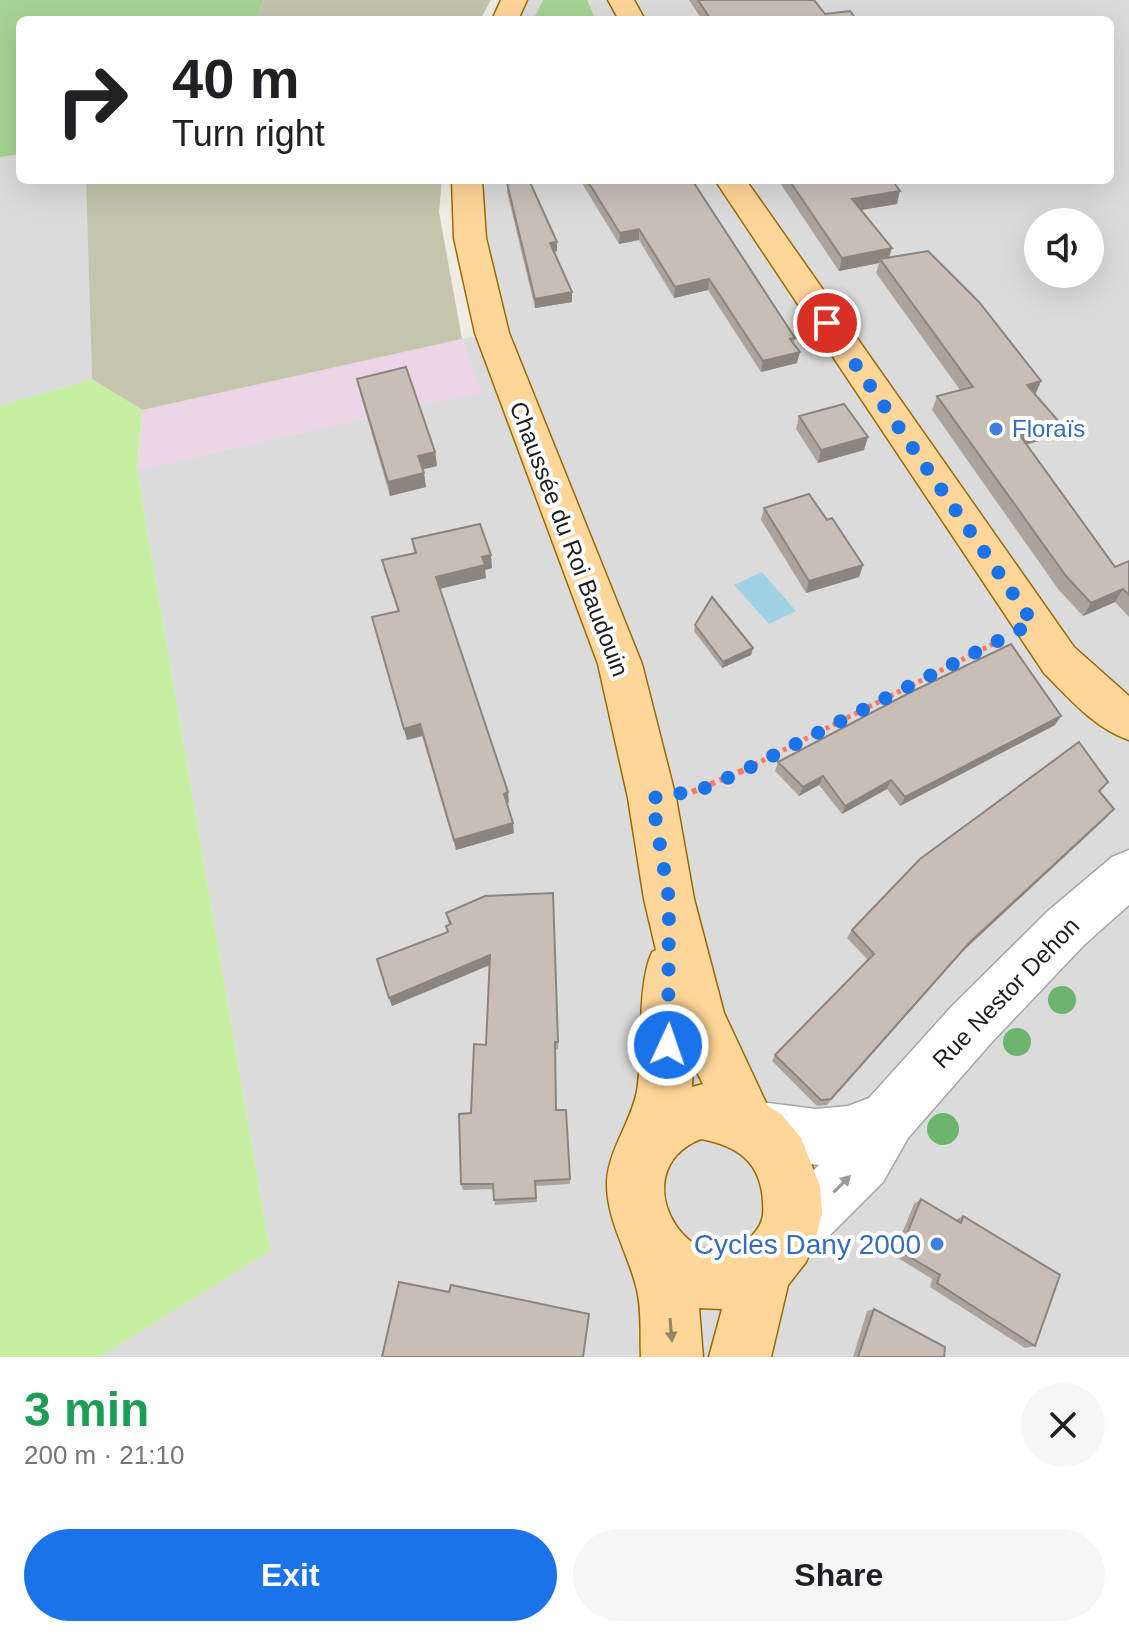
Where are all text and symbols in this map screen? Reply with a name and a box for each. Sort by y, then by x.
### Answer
text: 40 m [172,47,300,110]
icon: right [40,48,144,152]
text: Turn right [172,113,325,154]
map controls [1024,208,1104,288]
button: sound [1024,208,1104,288]
pin [793,289,861,357]
icon: arrive [805,301,849,345]
street label: Chaussée du Roi Baudouin [505,398,634,680]
place label: Floraïs [1012,415,1085,442]
marker: Floraïs [987,420,1005,438]
street label: Rue Nestor Dehon [927,912,1084,1074]
position arrow [626,1003,710,1087]
one-way arrow [832,1174,851,1193]
place label: Cycles Dany 2000 [694,1229,921,1260]
marker: Cycles Dany 2000 [928,1235,946,1253]
one-way arrow [664,1318,677,1343]
text: 3 min [24,1383,149,1436]
button: close [1021,1383,1105,1467]
text: 200 m · 21:10 [24,1440,184,1470]
button: Exit [24,1529,557,1621]
button: Share [573,1529,1105,1621]

